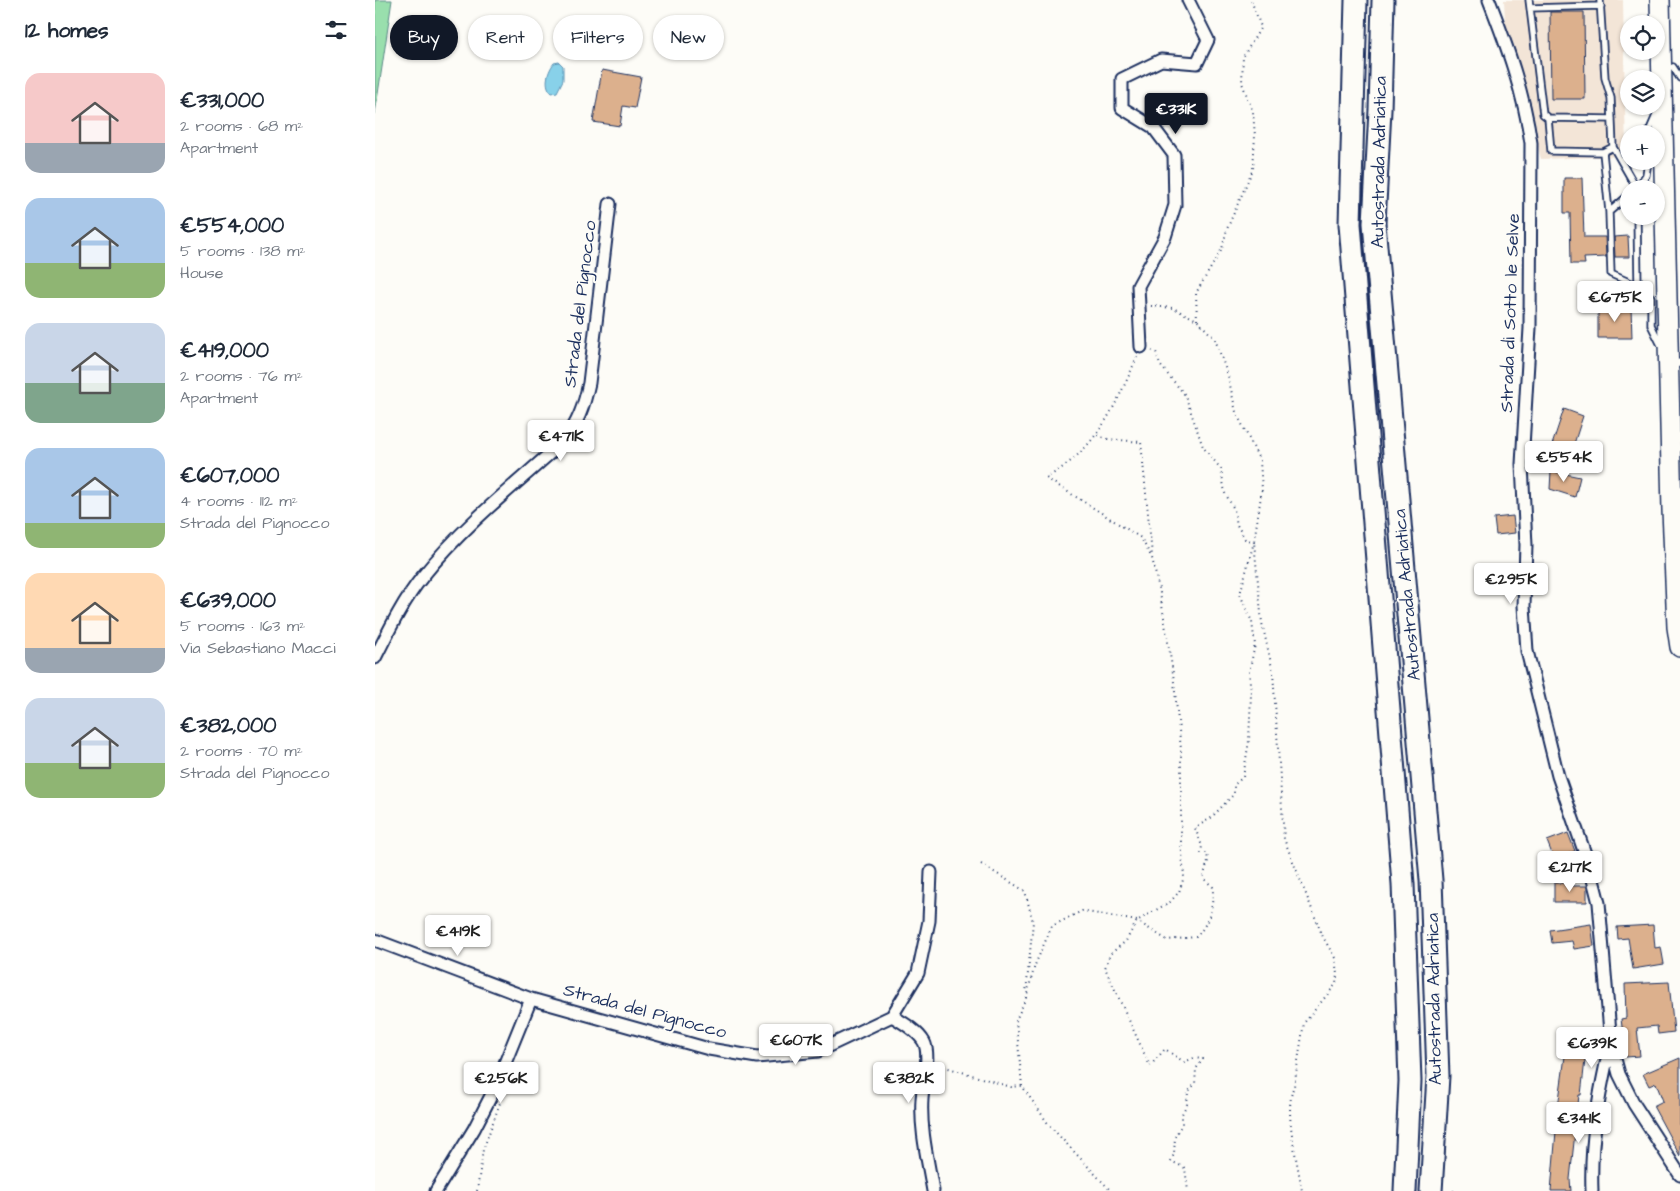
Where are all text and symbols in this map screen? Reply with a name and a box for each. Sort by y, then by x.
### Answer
chip: Buy [390,15,458,60]
chip: Rent [468,15,543,60]
chip: Filters [553,15,643,60]
chip: New [653,15,724,60]
map controls [1620,15,1665,225]
button: locate [1620,15,1665,60]
text: 12 homes [25,16,109,45]
icon: filters [322,16,350,44]
button: layers [1620,70,1665,115]
street label: Autostrada Adriatica [1365,76,1393,248]
text: €331,000 [180,86,264,115]
pin: €331K [1141,92,1211,135]
icon: home [65,93,125,153]
text: €331K [1156,98,1196,120]
text: 2 rooms · 68 m² [180,115,303,137]
button: + [1620,125,1665,170]
text: Apartment [180,137,258,159]
button: − [1620,180,1665,225]
text: €554,000 [180,211,284,240]
street label: Strada di Sotto le Selve [1494,213,1526,413]
icon: home [65,218,125,278]
street label: Strada del Pignocco [557,219,604,389]
text: 5 rooms · 138 m² [180,240,306,262]
text: House [180,262,224,284]
pin: €675K [1580,280,1650,323]
text: €675K [1588,286,1642,308]
text: €419,000 [180,336,269,365]
icon: home [65,343,125,403]
text: 2 rooms · 76 m² [180,365,303,387]
text: Apartment [180,387,258,409]
pin: €471K [526,420,596,462]
text: €471K [538,425,584,447]
pin: €554K [1529,440,1599,483]
text: €554K [1536,446,1592,468]
text: €607,000 [180,461,280,490]
icon: home [65,468,125,528]
text: 4 rooms · 112 m² [180,490,298,512]
street label: Autostrada Adriatica [1387,508,1427,682]
text: Strada del Pignocco [180,512,329,534]
pin: €295K [1476,562,1546,605]
text: €295K [1485,568,1537,590]
text: €639,000 [180,586,276,615]
icon: home [65,593,125,653]
text: 5 rooms · 163 m² [180,615,305,637]
text: Via Sebastiano Macci [180,637,336,659]
text: €382,000 [180,711,277,740]
icon: home [65,718,125,778]
text: 2 rooms · 70 m² [180,740,303,762]
text: Strada del Pignocco [180,762,329,784]
pin: €217K [1535,850,1605,893]
text: €217K [1548,856,1592,878]
street label: Autostrada Adriatica [1420,913,1448,1085]
pin: €419K [423,914,493,957]
text: €419K [436,920,480,942]
street label: Strada del Pignocco [560,977,729,1046]
pin: €607K [761,1024,831,1066]
pin: €639K [1557,1026,1627,1069]
text: €607K [770,1029,822,1051]
text: €639K [1567,1032,1617,1054]
pin: €256K [466,1062,536,1104]
pin: €382K [874,1062,944,1104]
text: €256K [475,1067,527,1089]
text: €382K [884,1067,934,1089]
pin: €341K [1544,1102,1614,1144]
text: €341K [1557,1107,1601,1129]

